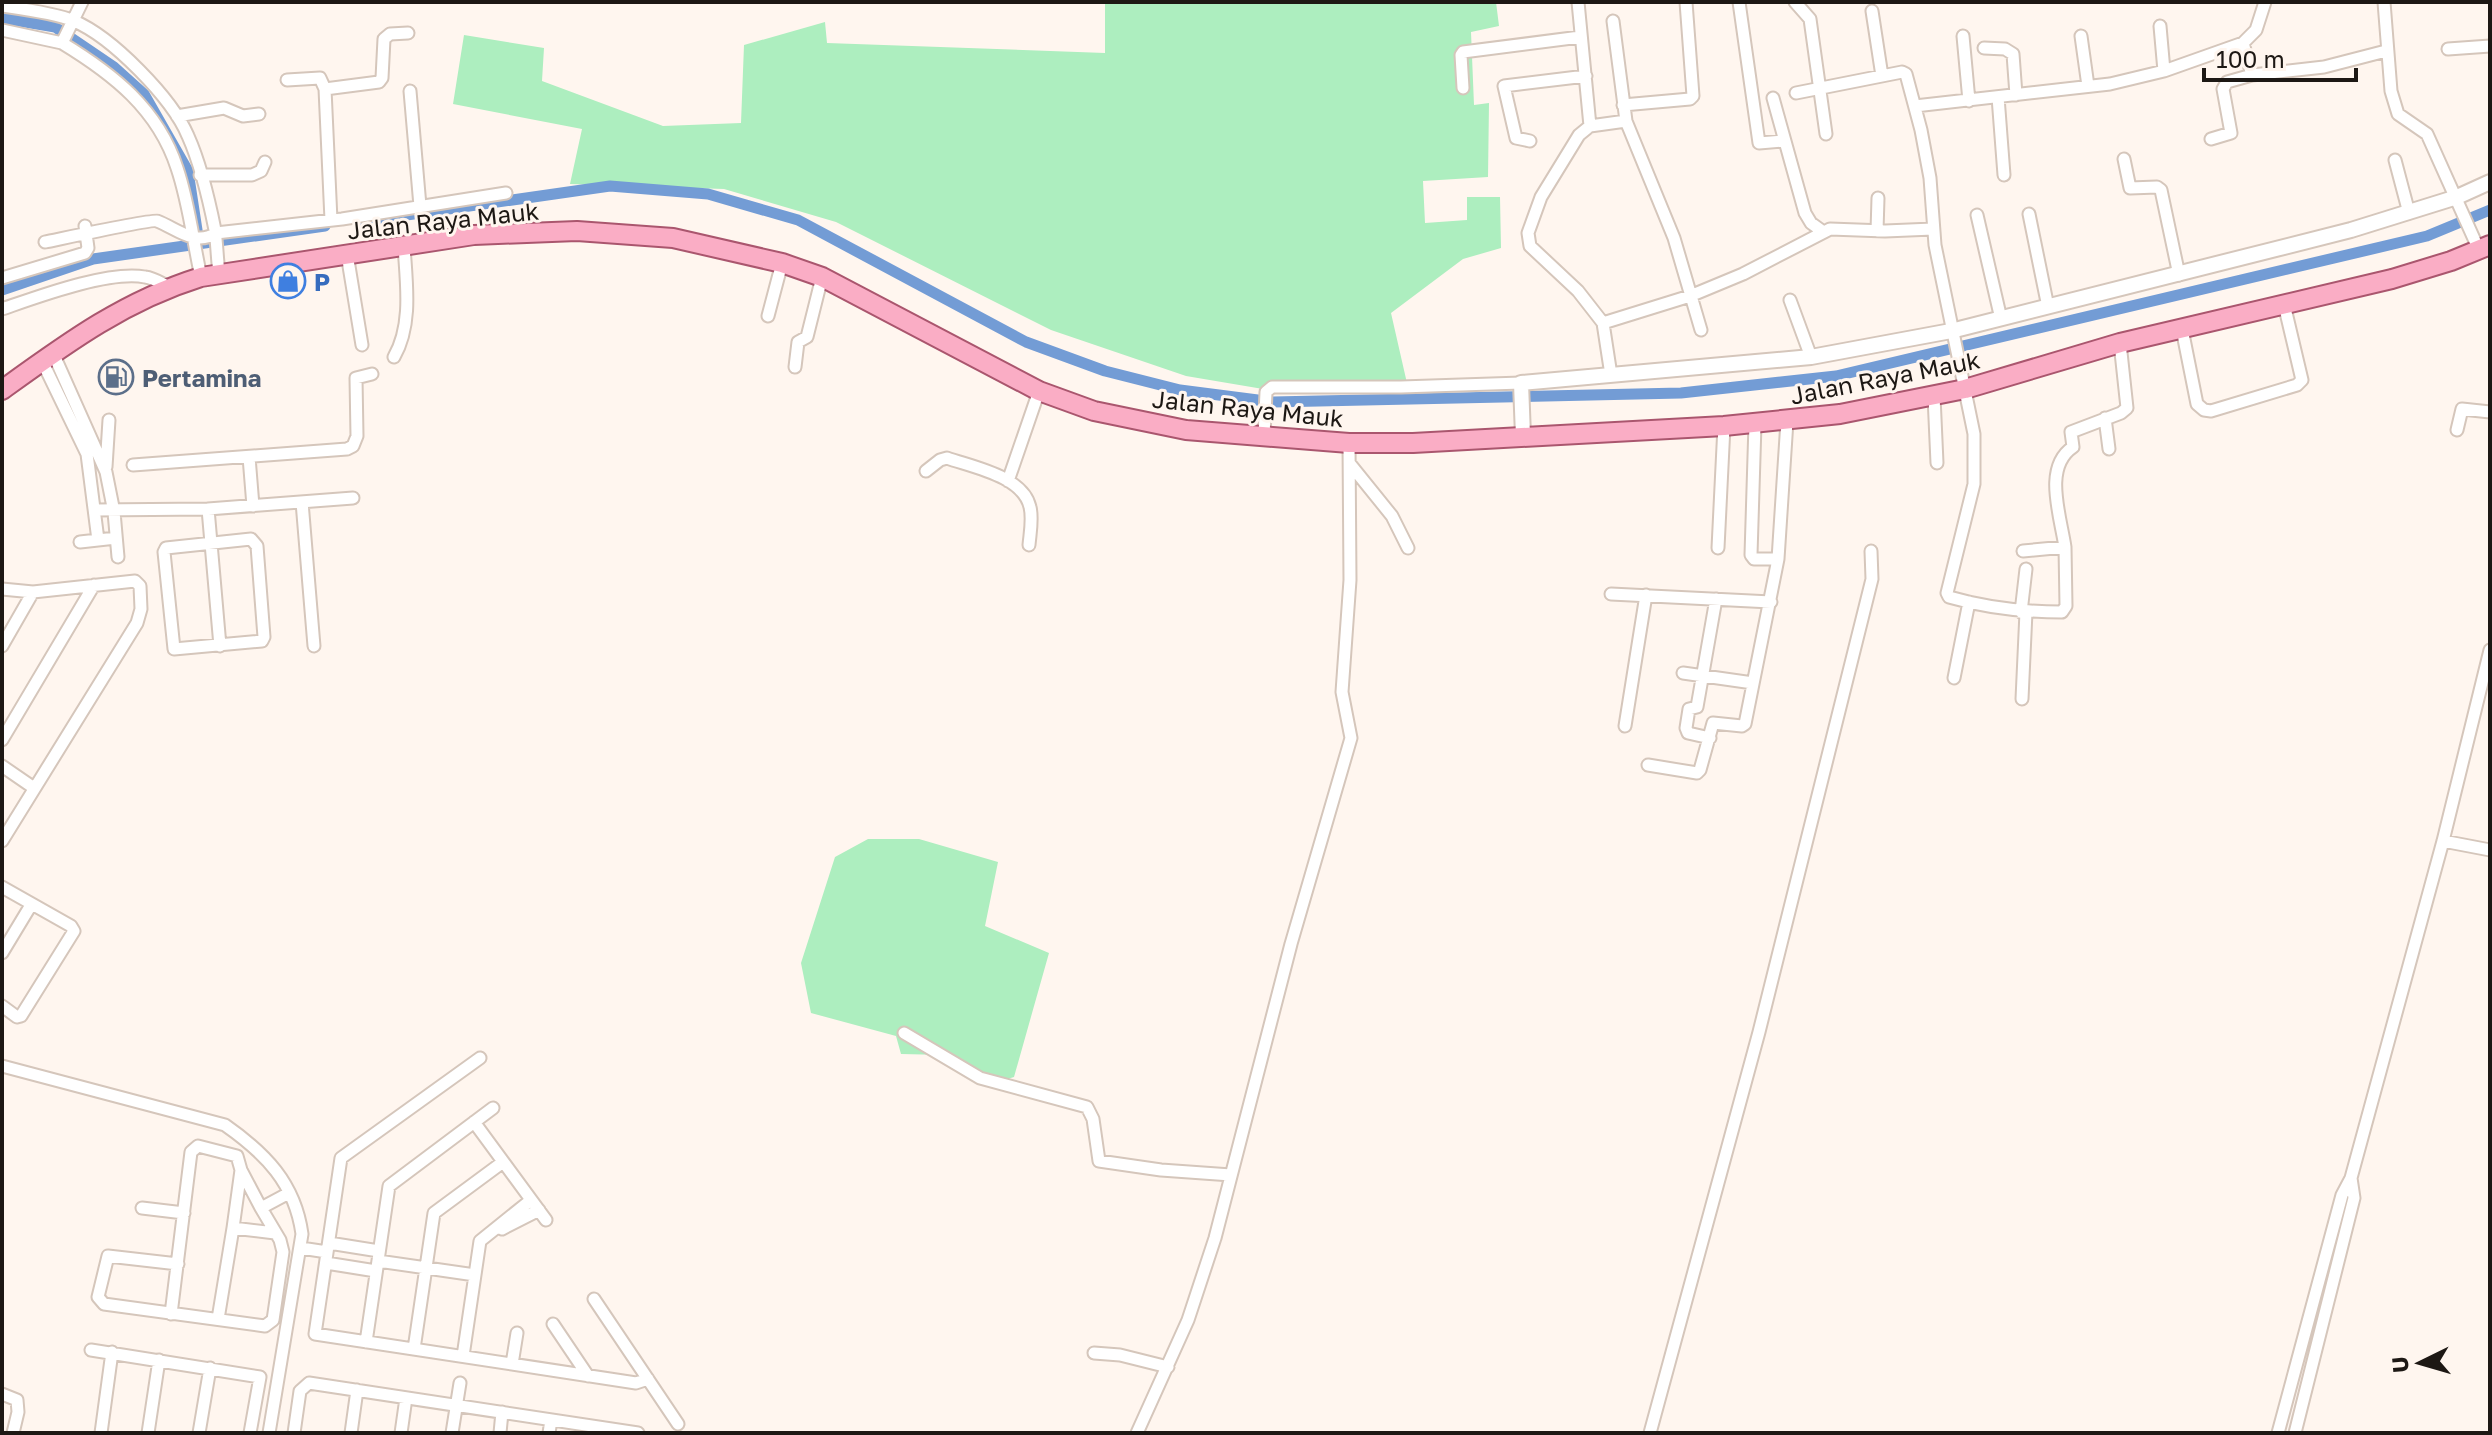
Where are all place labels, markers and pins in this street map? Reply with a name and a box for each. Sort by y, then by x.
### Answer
shop icon: P [269,262,307,300]
place label: P [314,267,330,296]
fuel station icon: Pertamina [97,358,135,396]
place label: Pertamina [142,363,261,392]

